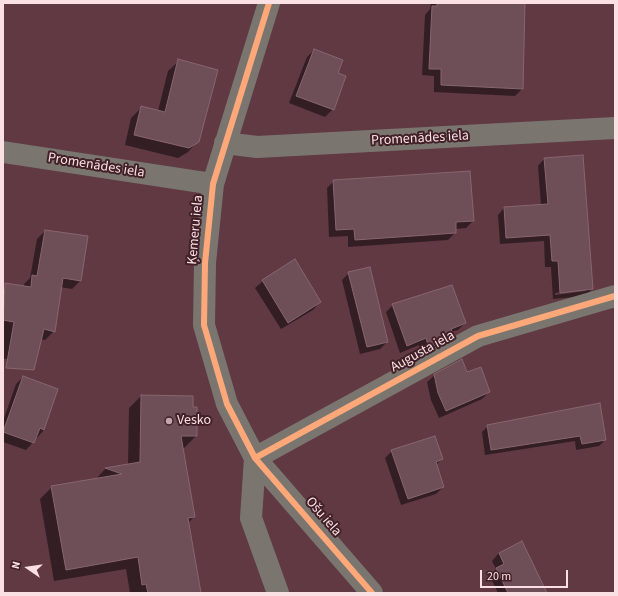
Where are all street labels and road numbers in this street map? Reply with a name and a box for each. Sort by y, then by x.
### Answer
street label: Promenādes iela [371,128,469,150]
street label: Promenādes iela [46,150,146,182]
street label: Ķemeru iela [185,195,207,265]
street label: Augusta iela [388,328,458,376]
street label: Ošu iela [301,494,345,540]

